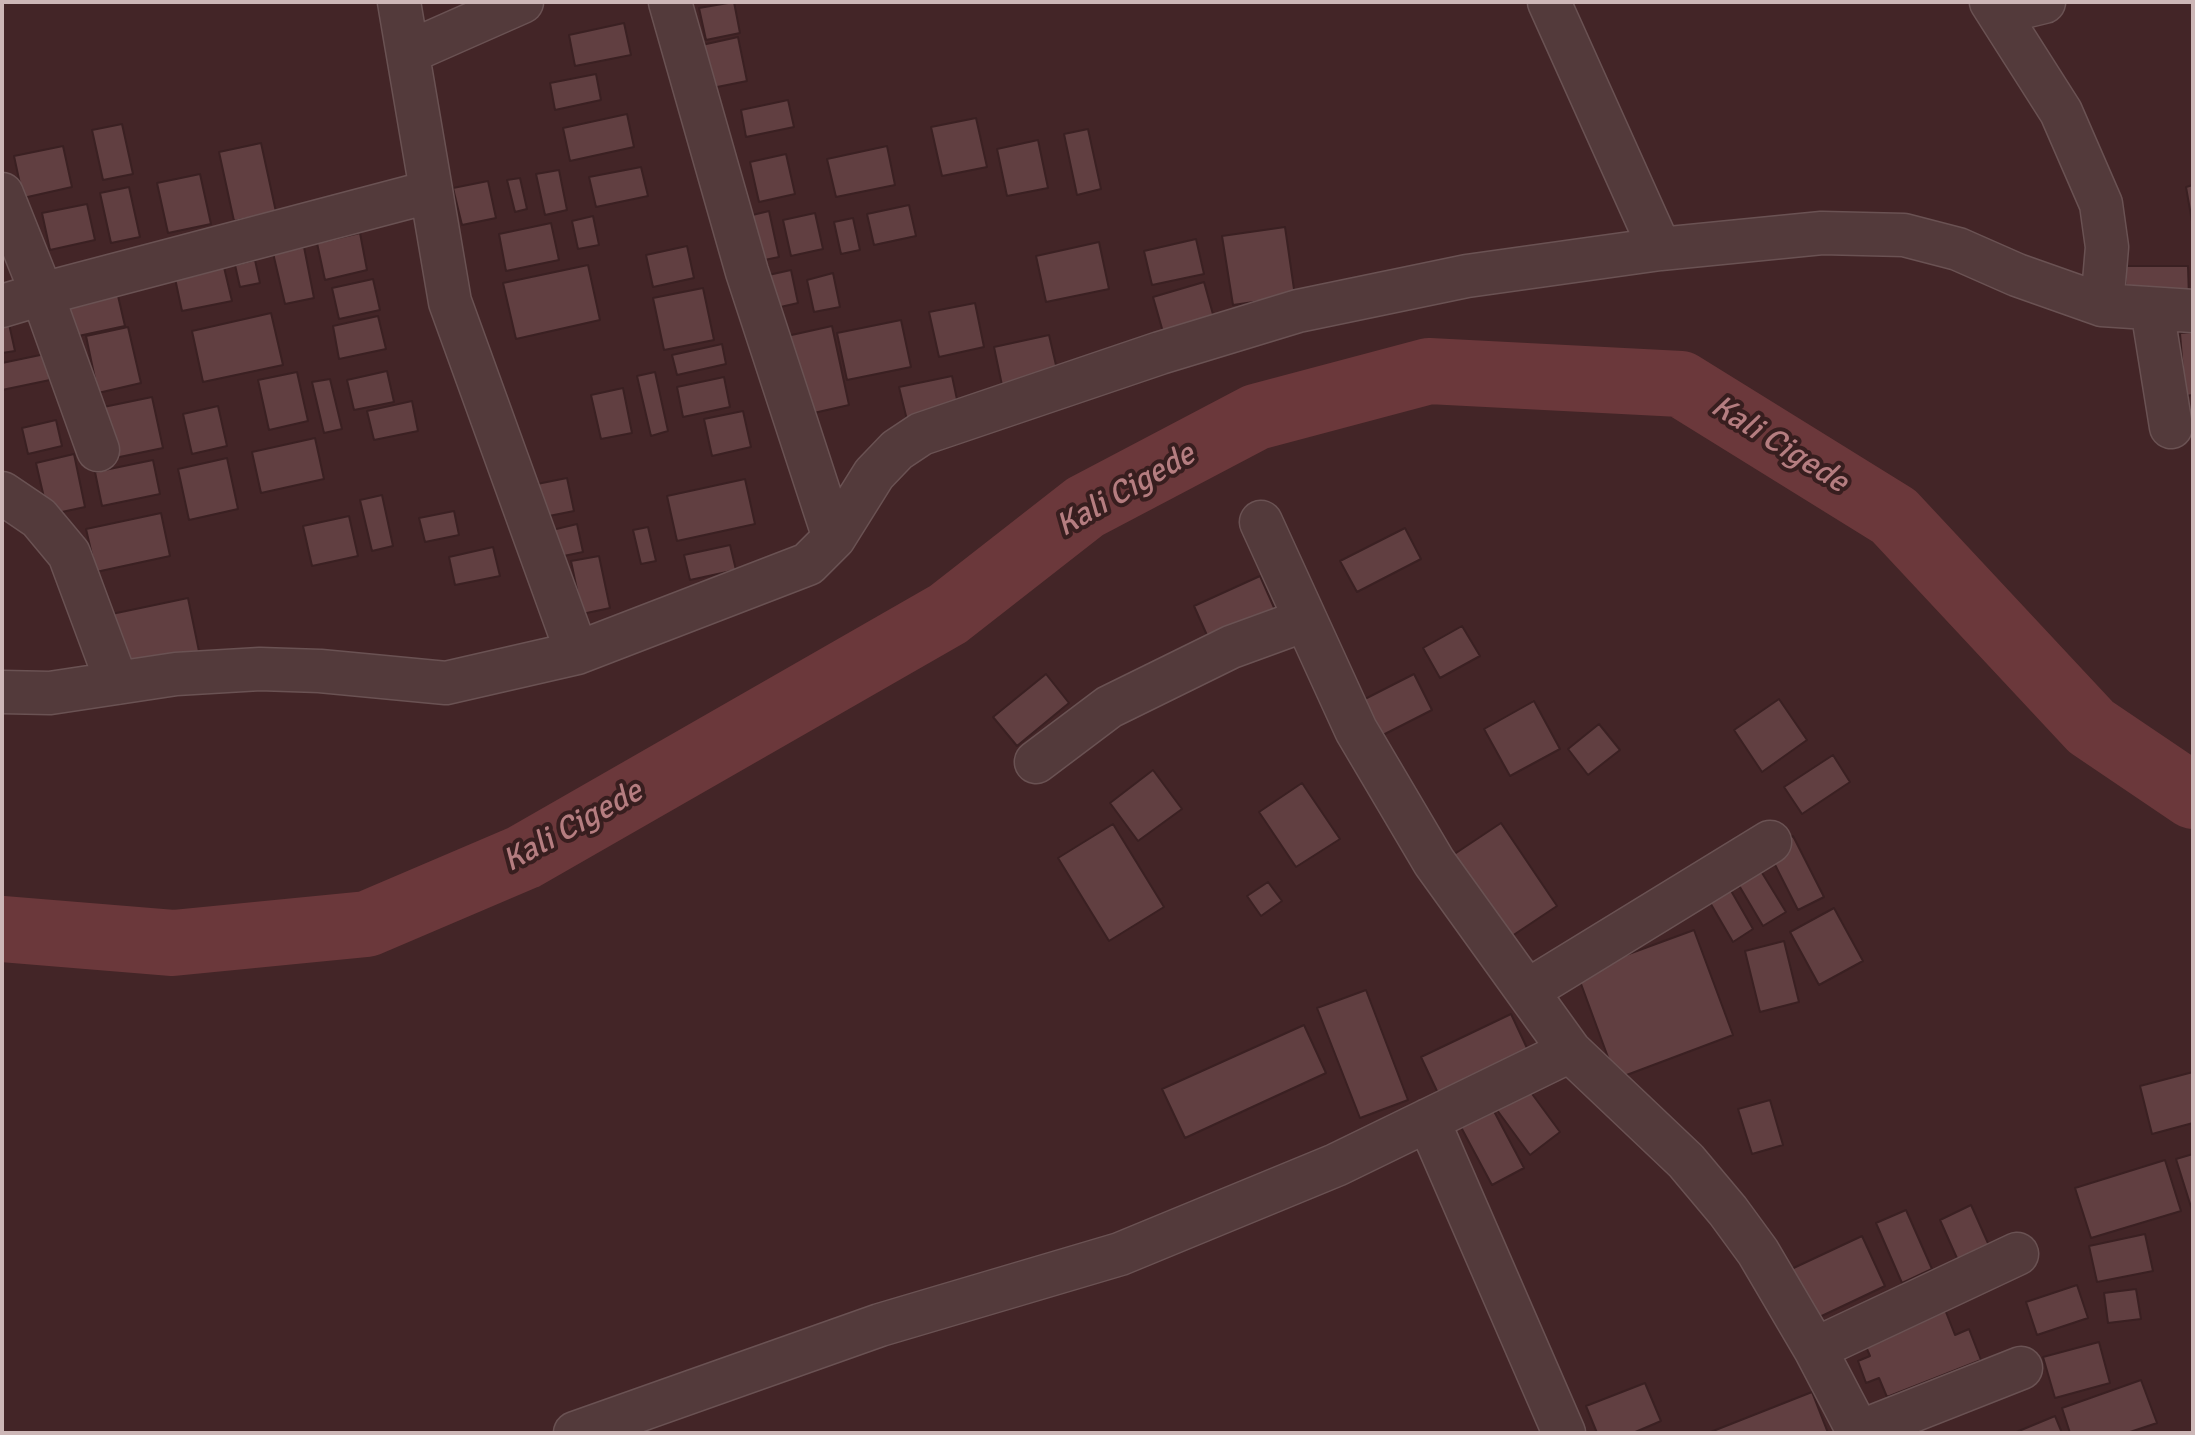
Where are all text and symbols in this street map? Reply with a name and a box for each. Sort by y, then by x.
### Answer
water label: Kali Cigede [1703,388,1855,502]
water label: Kali Cigede [1050,436,1202,546]
water label: Kali Cigede [496,773,650,881]

